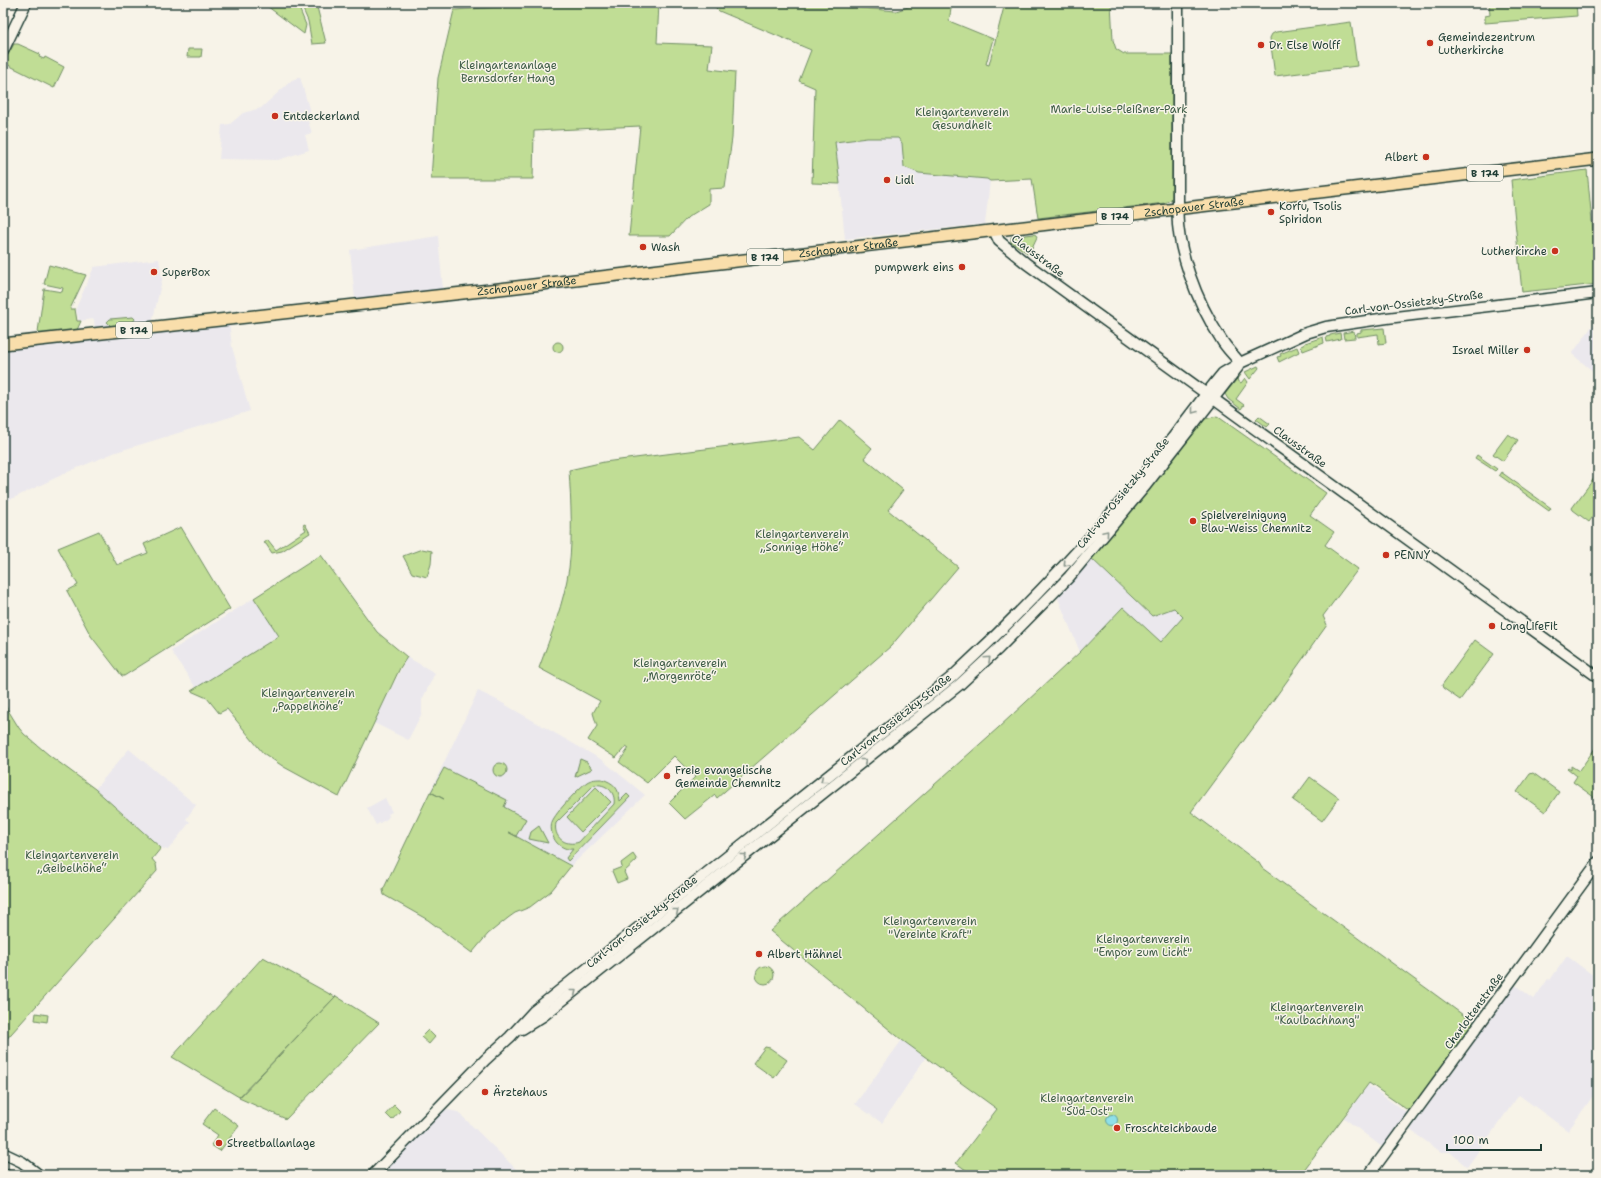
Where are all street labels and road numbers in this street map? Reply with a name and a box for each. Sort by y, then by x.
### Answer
road number: B 174 [1467,165,1503,181]
street label: Zschopauer Straße [1143,193,1245,220]
road number: B 174 [1097,208,1133,224]
street label: Clausstraße [1008,231,1068,281]
street label: Zschopauer Straße [798,234,899,261]
road number: B 174 [747,249,783,265]
street label: Zschopauer Straße [476,272,577,299]
street label: Carl-von-Ossietzky-Straße [1344,287,1484,319]
road number: B 174 [116,322,152,338]
street label: Clausstraße [1270,422,1330,472]
street label: Carl-von-Ossietzky-Straße [1073,434,1173,552]
street label: Carl-von-Ossietzky-Straße [837,670,955,770]
street label: Carl-von-Ossietzky-Straße [583,872,701,972]
street label: Charlottenstraße [1441,970,1507,1052]

